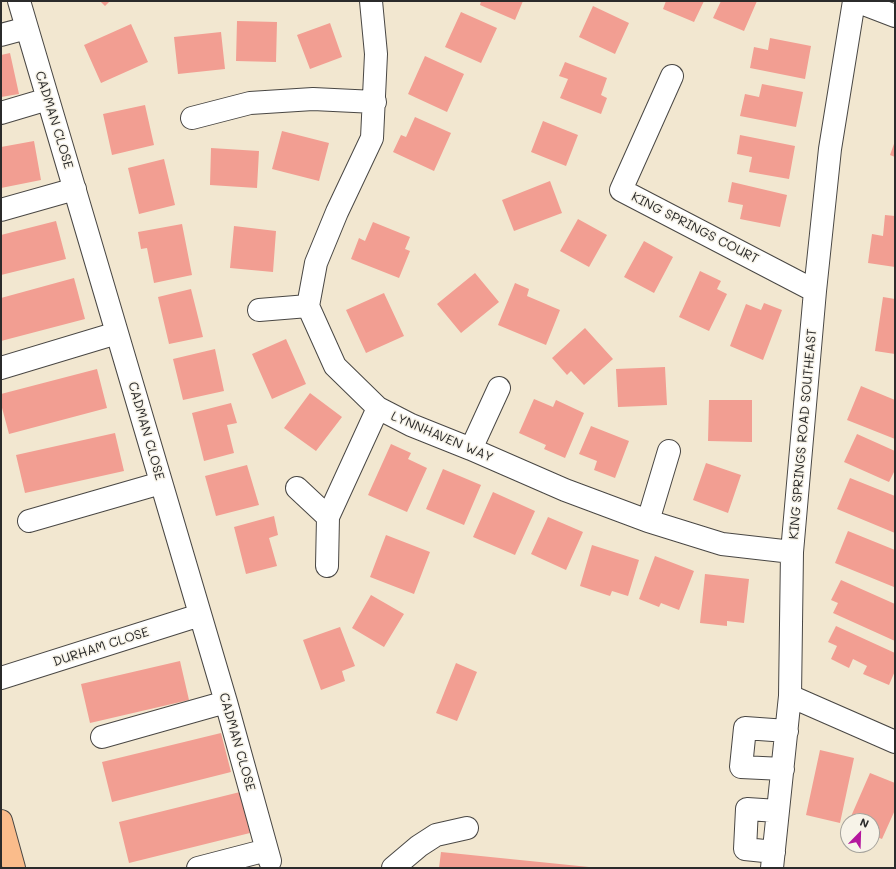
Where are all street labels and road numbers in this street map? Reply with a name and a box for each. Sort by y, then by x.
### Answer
street label: CADMAN CLOSE [32,69,76,171]
street label: KING SPRINGS COURT [629,189,761,267]
street label: KING SPRINGS ROAD SOUTHEAST [786,328,820,540]
street label: CADMAN CLOSE [125,380,167,482]
street label: LYNNHAVEN WAY [389,408,495,466]
street label: DURHAM CLOSE [51,624,151,670]
street label: CADMAN CLOSE [216,691,258,793]

